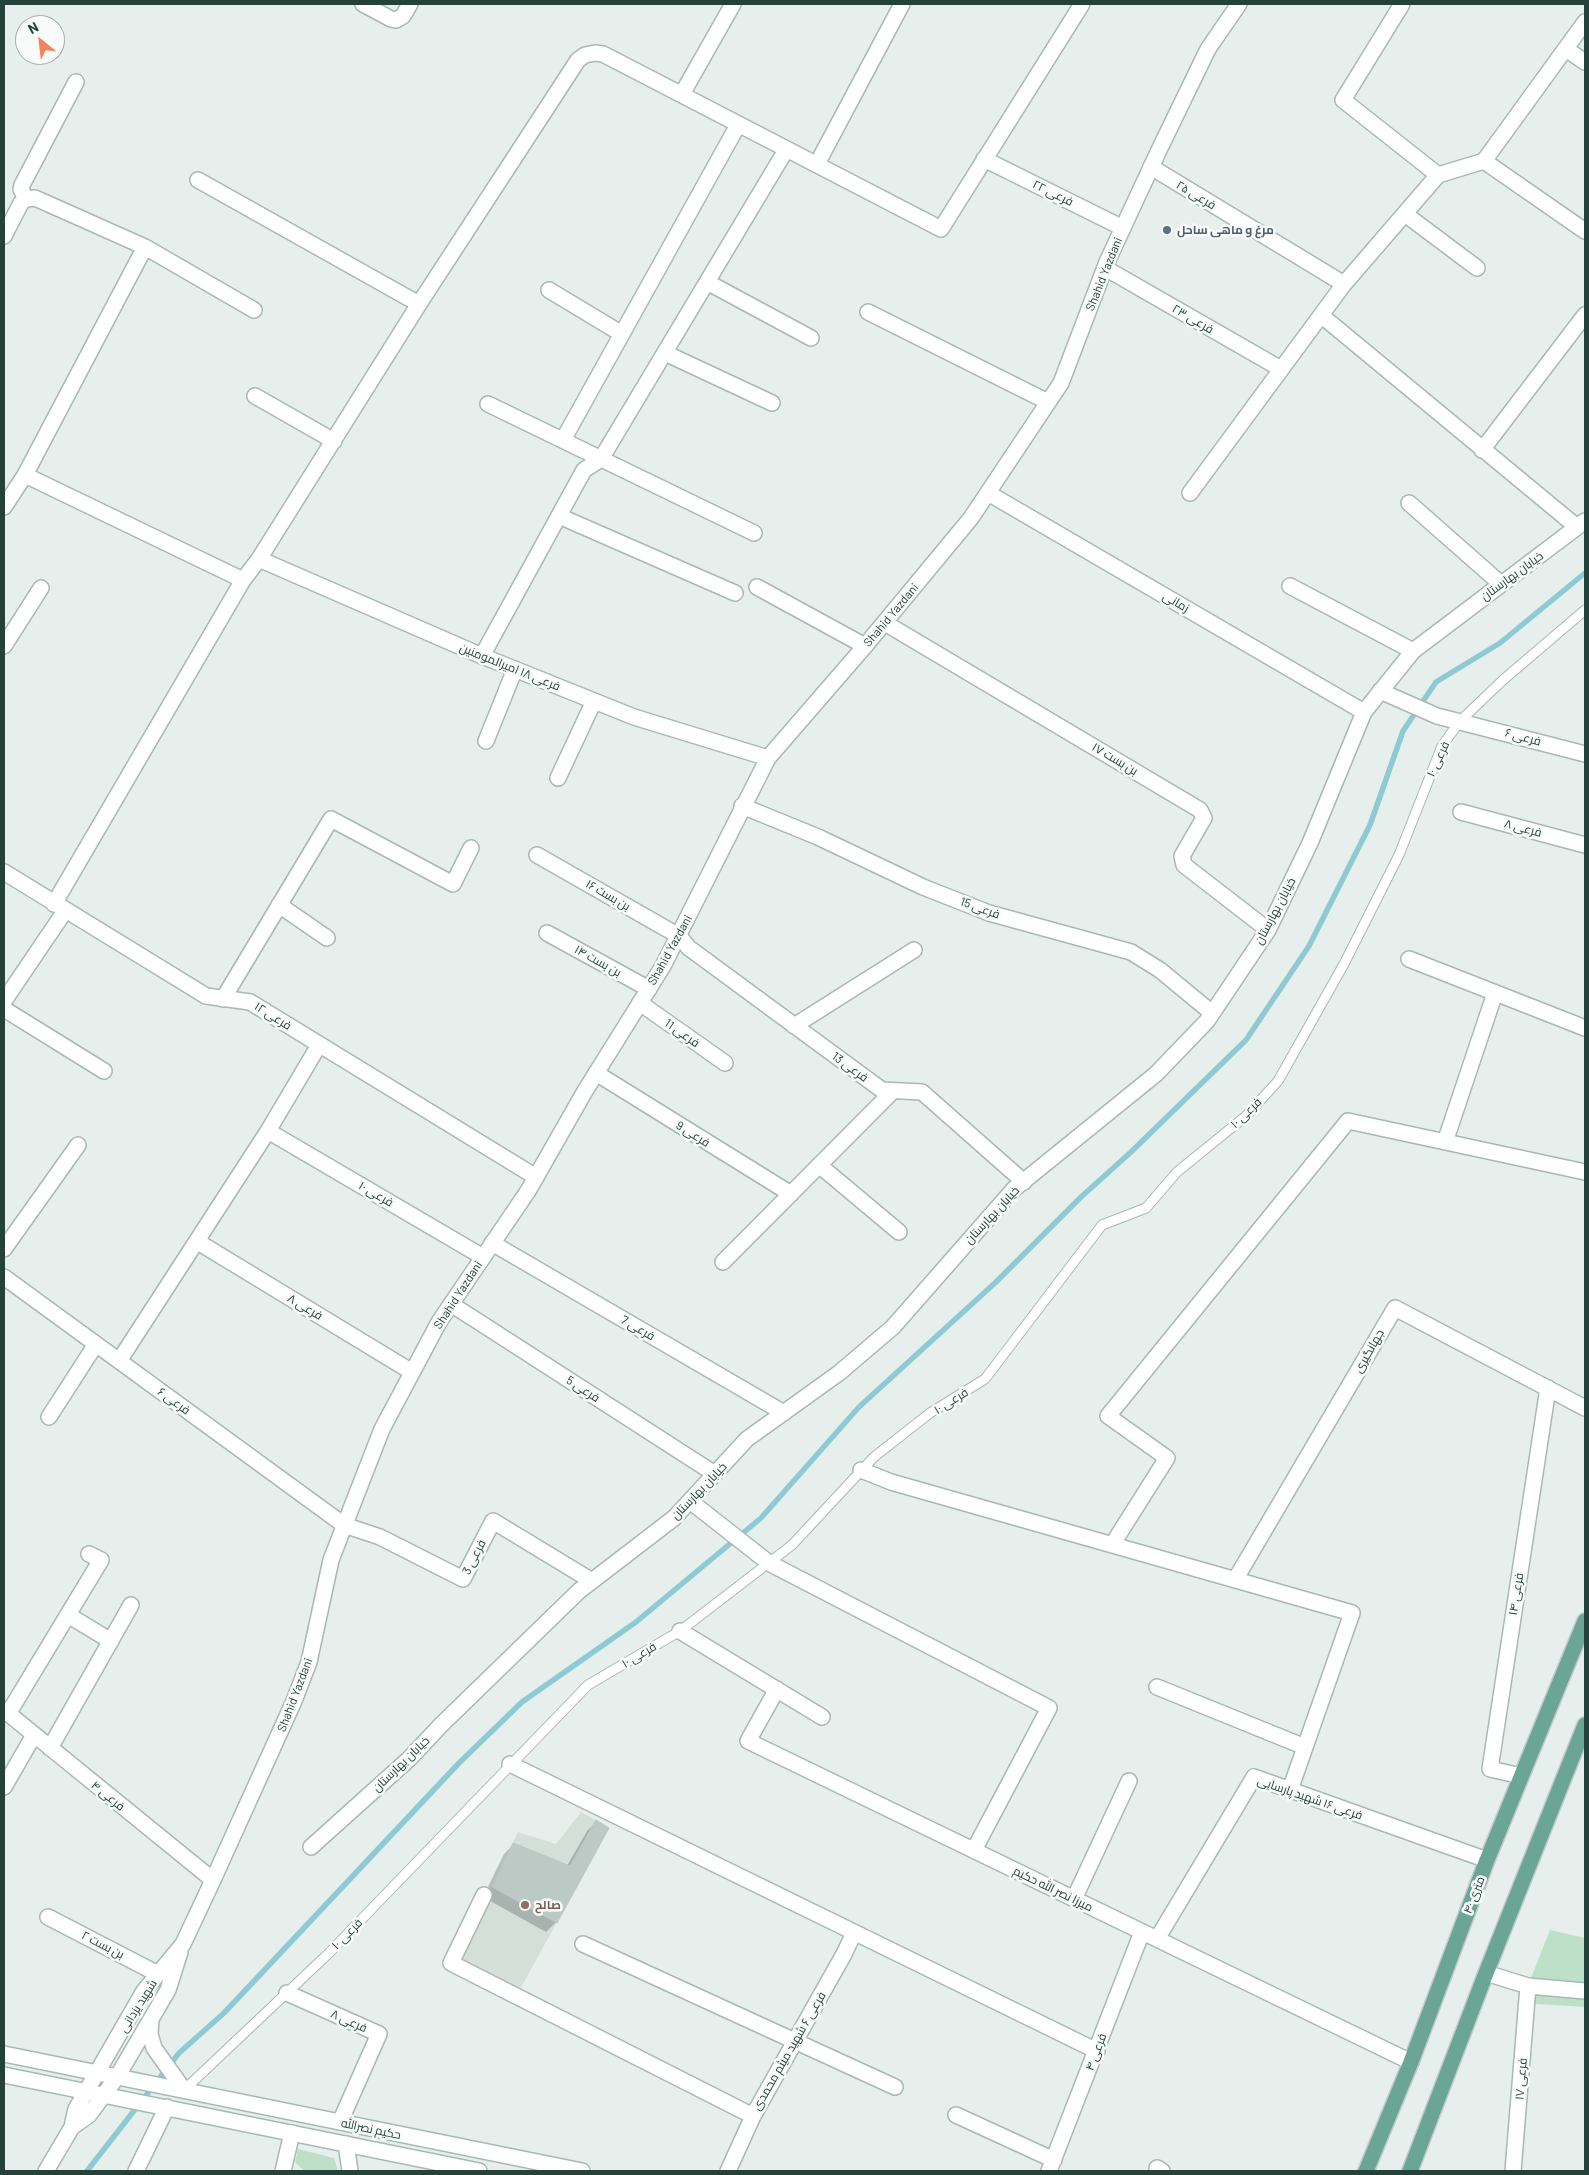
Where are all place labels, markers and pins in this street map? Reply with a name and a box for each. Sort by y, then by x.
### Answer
place label: مرغ و ماهی ساحل [1177,223,1274,237]
marker: مرغ و ماهی ساحل [1161,224,1173,236]
place label: صالح [535,1898,561,1912]
marker: صالح [519,1899,531,1911]

